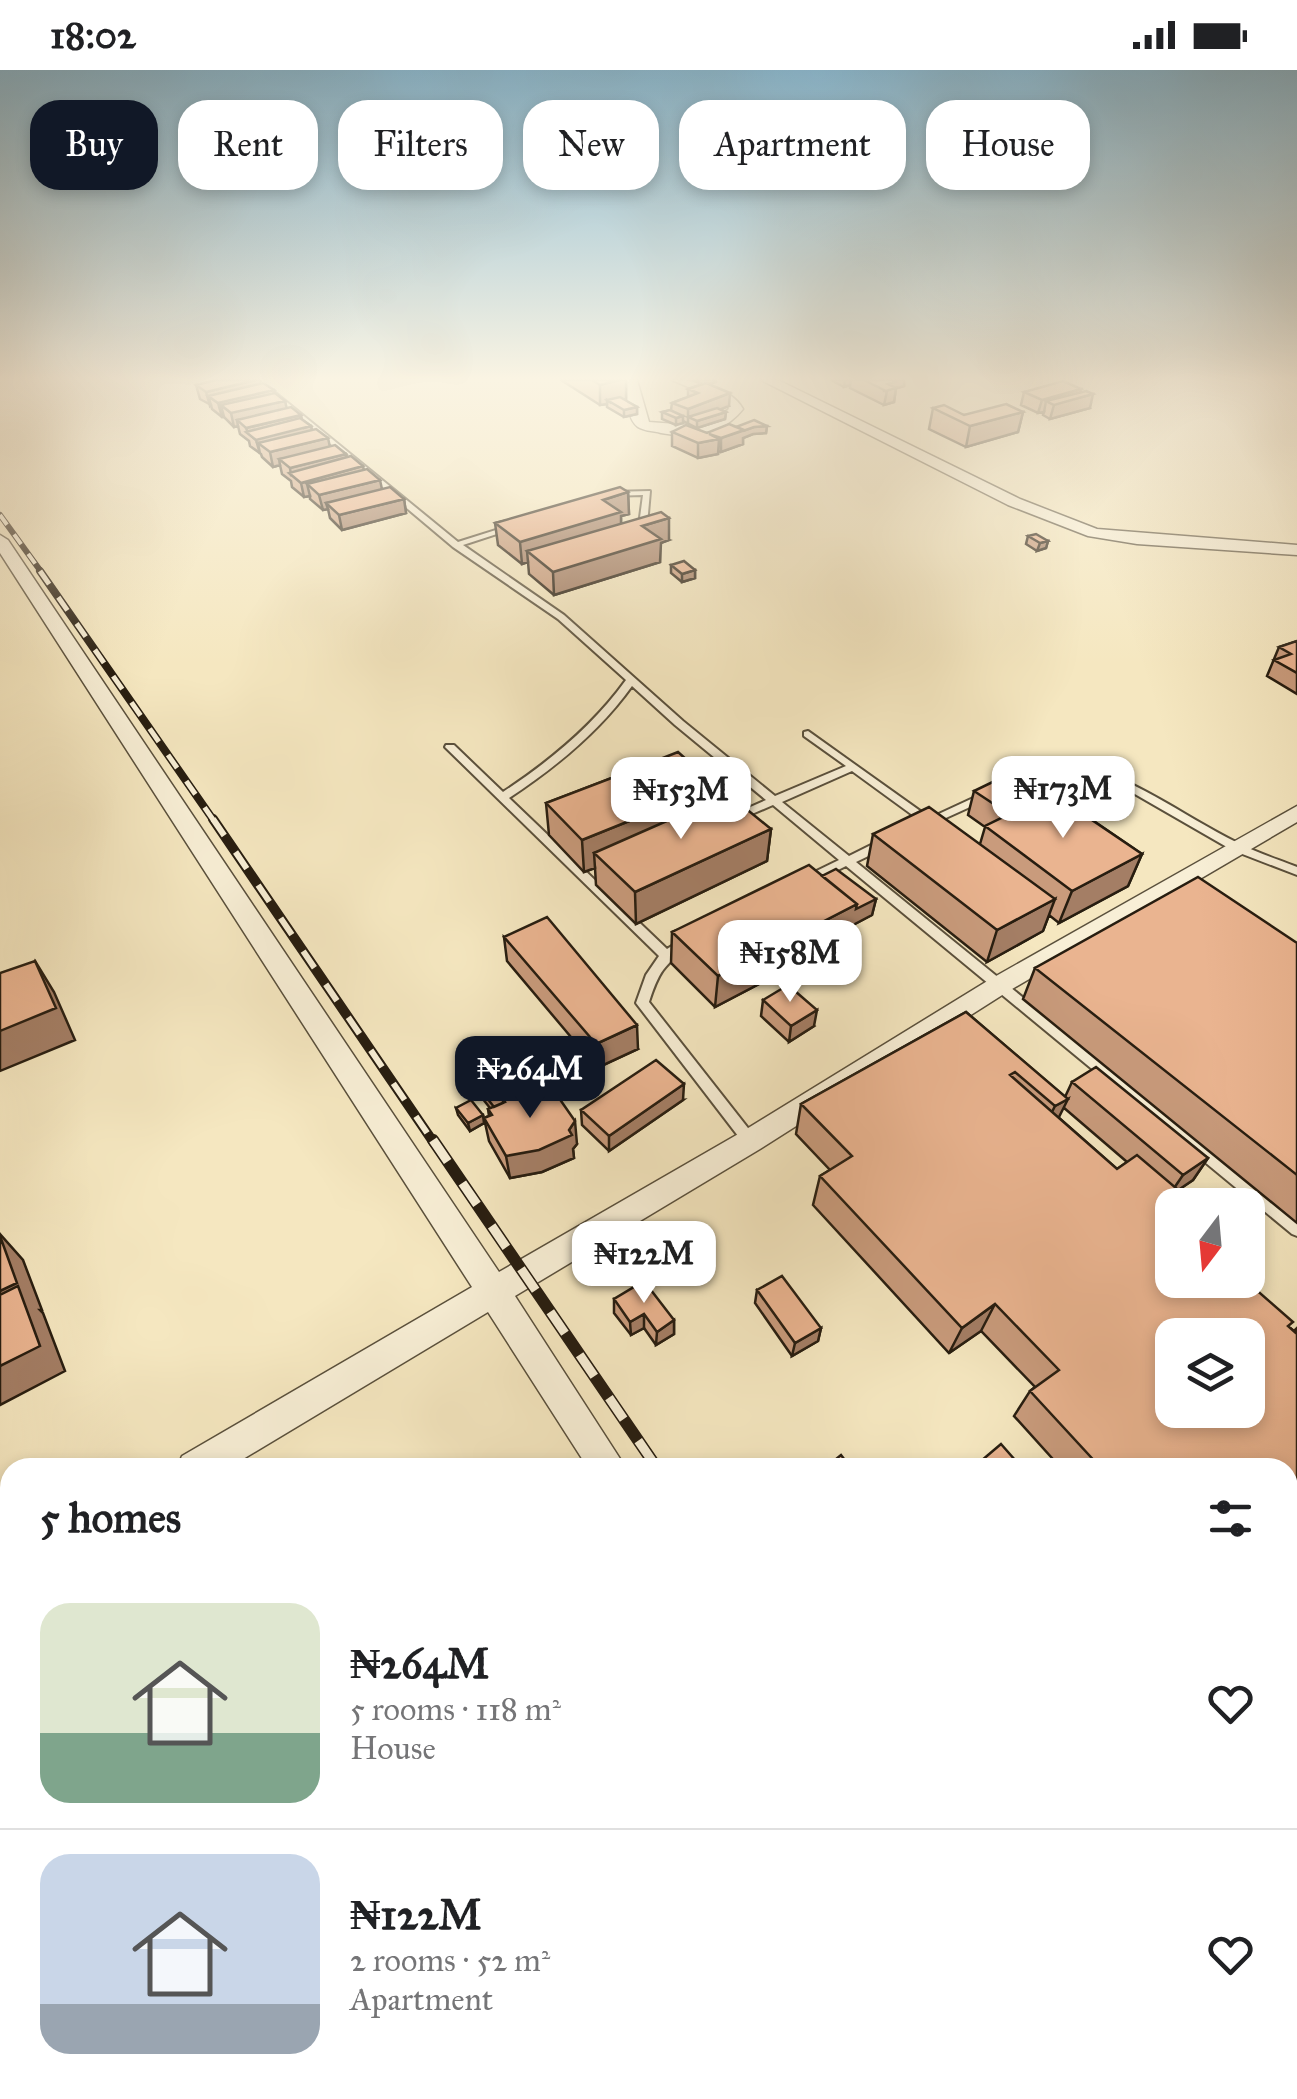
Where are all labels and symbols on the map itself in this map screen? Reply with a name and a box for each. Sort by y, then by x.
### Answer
pin: ₦173M [993,756,1133,841]
pin: ₦153M [611,757,751,842]
pin: ₦158M [720,920,860,1005]
pin: ₦264M [460,1036,600,1121]
north arrow [1155,1188,1265,1298]
pin: ₦122M [574,1221,714,1306]

